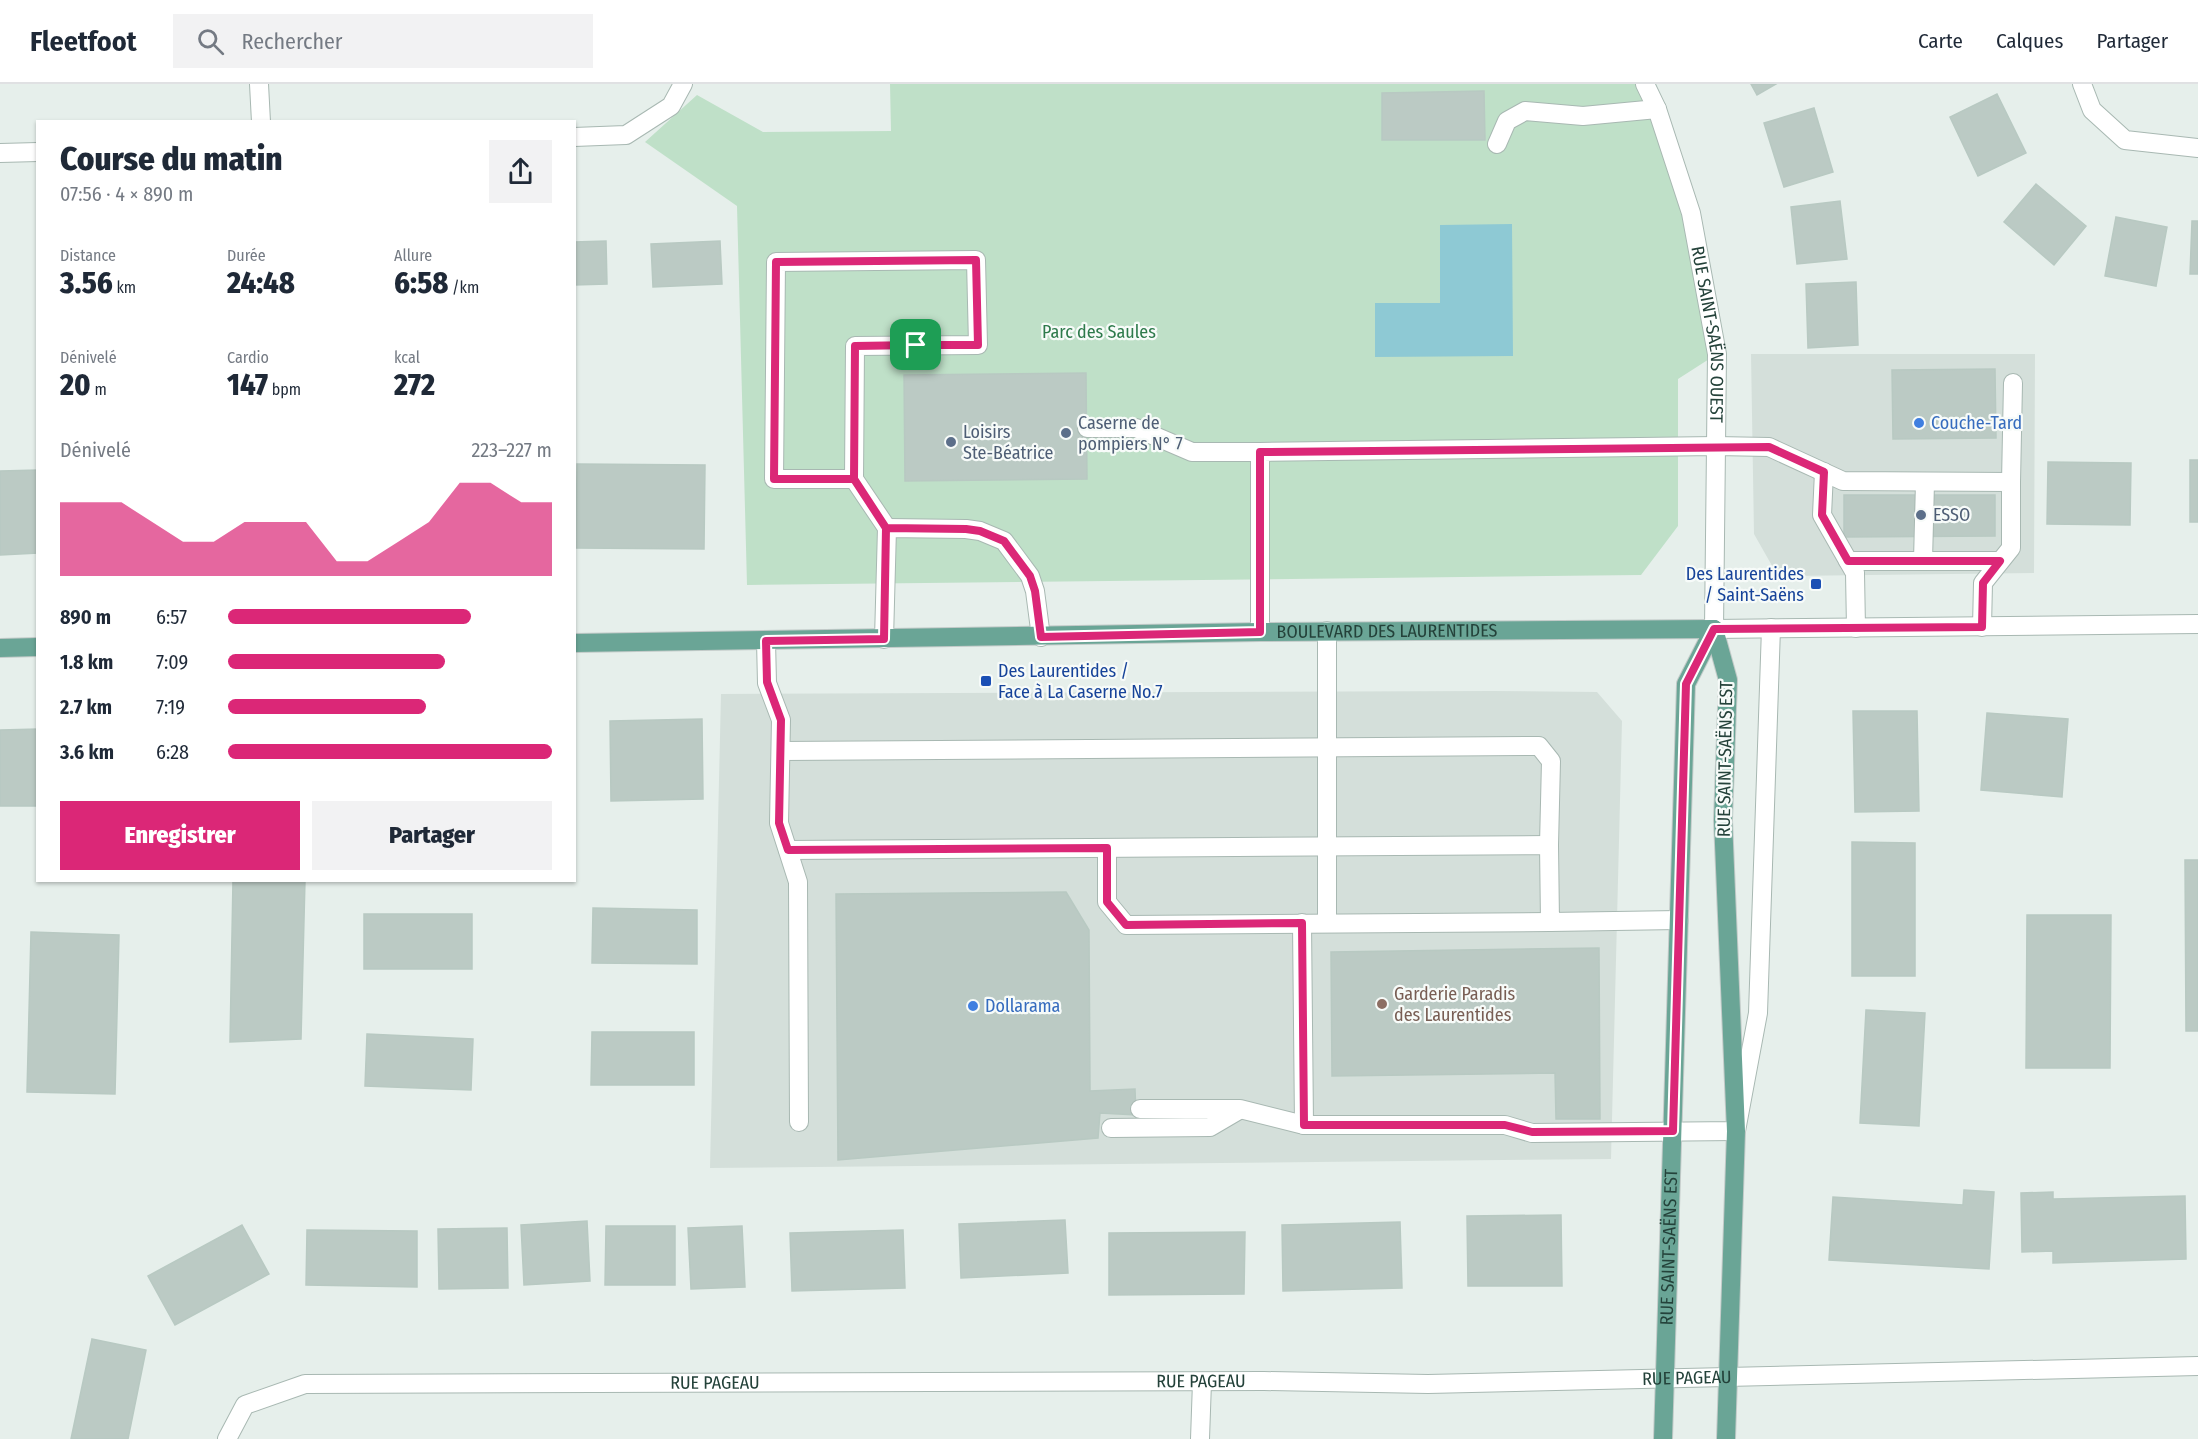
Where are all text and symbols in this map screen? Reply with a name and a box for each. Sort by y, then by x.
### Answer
search box [173,14,593,68]
text: Fleetfoot [30,25,137,58]
icon: search [194,25,227,58]
text: Rechercher [242,28,343,55]
text: Carte [1918,28,1963,54]
text: Calques [1996,28,2063,54]
text: Partager [2096,28,2168,54]
text: Course du matin [60,139,283,179]
button: share [489,140,552,203]
text: 07:56 · 4 × 890 m [60,182,193,206]
street label: RUE SAINT-SAËNS OUEST [1686,244,1728,423]
text: Distance [60,246,116,265]
text: Durée [227,246,266,265]
text: Allure [394,246,432,265]
text: 3.56 [60,265,113,301]
text: 24:48 [227,265,295,301]
text: 6:58 [394,265,448,301]
text: km [113,278,136,297]
text: /km [448,278,479,297]
pin [890,319,941,370]
park label: Parc des Saules [1042,321,1156,343]
icon: arrive [899,328,932,361]
text: Dénivelé [60,348,117,367]
text: Cardio [227,348,269,367]
text: kcal [394,348,420,367]
text: 20 [60,367,91,403]
text: 147 [227,367,268,403]
text: 272 [394,367,435,403]
text: m [91,380,107,399]
text: bpm [268,380,301,399]
place label: Caserne de pompiers N° 7 [1078,412,1183,455]
place label: Couche-Tard [1931,412,2022,434]
marker: Couche-Tard [1912,416,1926,430]
place label: Loisirs Ste-Béatrice [963,421,1054,464]
marker: Caserne de pompiers N° 7 [1059,426,1073,440]
marker: Loisirs Ste-Béatrice [944,435,958,449]
text: Dénivelé [60,438,131,462]
text: 223–227 m [471,438,552,462]
place label: ESSO [1933,504,1970,526]
marker: ESSO [1914,508,1928,522]
place label: Des Laurentides / Saint-Saëns [1686,563,1804,606]
marker: Des Laurentides / Saint-Saëns [1809,577,1823,591]
text: 890 m [60,605,111,629]
text: 6:57 [156,605,187,629]
street label: BOULEVARD DES LAURENTIDES [1276,619,1497,643]
text: 1.8 km [60,650,113,674]
text: 7:09 [156,650,188,674]
place label: Des Laurentides / Face à La Caserne No.7 [998,660,1163,703]
marker: Des Laurentides / Face à La Caserne No.7 [979,674,993,688]
street label: RUE SAINT-SAËNS EST [1713,680,1737,837]
text: 2.7 km [60,695,112,719]
text: 7:19 [156,695,185,719]
text: 3.6 km [60,740,114,764]
text: 6:28 [156,740,189,764]
button: Enregistrer [60,801,300,870]
button: Partager [312,801,552,870]
place label: Garderie Paradis des Laurentides [1394,983,1515,1026]
place label: Dollarama [985,995,1061,1017]
marker: Garderie Paradis des Laurentides [1375,997,1389,1011]
marker: Dollarama [966,999,980,1013]
street label: RUE SAINT-SAËNS EST [1655,1168,1682,1326]
street label: RUE PAGEAU [1642,1366,1732,1390]
street label: RUE PAGEAU [1156,1370,1246,1392]
street label: RUE PAGEAU [670,1372,760,1394]

